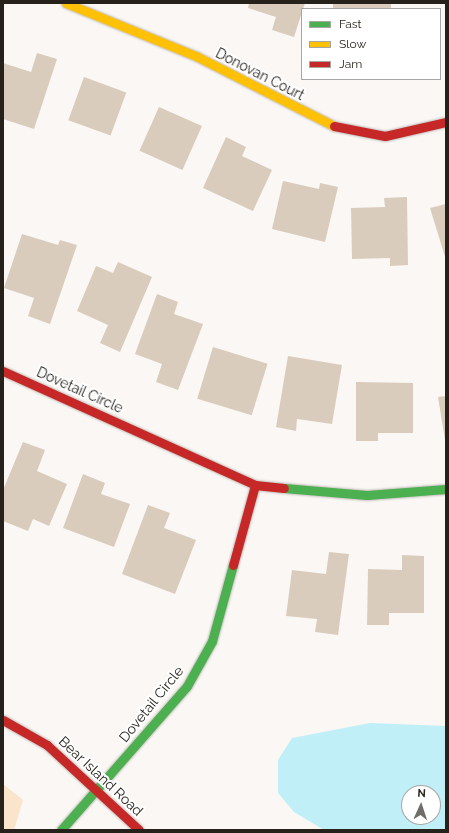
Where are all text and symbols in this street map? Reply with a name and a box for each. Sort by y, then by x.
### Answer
legend [301,8,441,80]
text: Fast [339,17,362,31]
text: Slow [339,37,366,51]
street label: Donovan Court [213,44,307,104]
text: Jam [339,57,362,71]
street label: Dovetail Circle [34,363,126,417]
street label: Dovetail Circle [115,662,187,746]
street label: Bear Island Road [55,733,147,819]
north arrow [401,785,441,825]
text: N [417,787,426,800]

